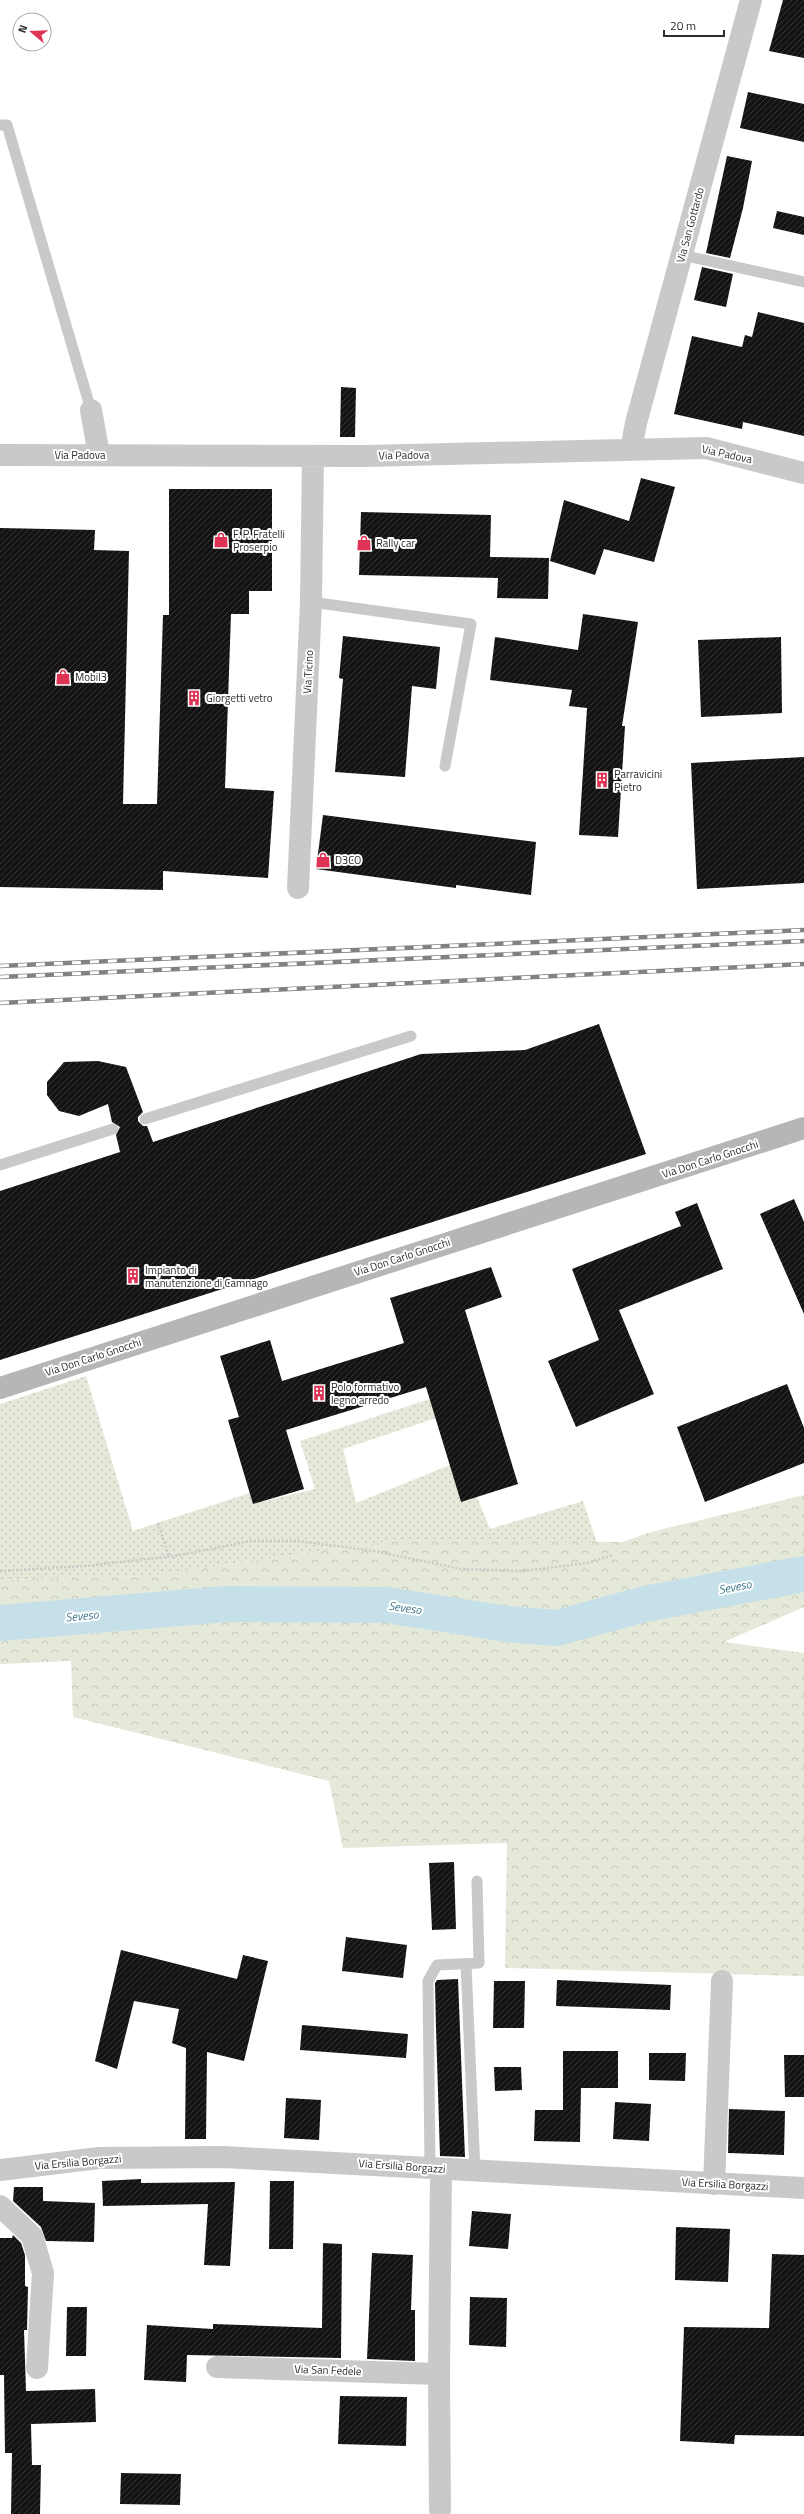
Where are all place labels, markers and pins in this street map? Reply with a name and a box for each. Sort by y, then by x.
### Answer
place label: F. P. Fratelli Proserpio [233,526,285,555]
shop icon: F. P. Fratelli Proserpio [212,531,230,549]
shop icon: Rally car [355,534,373,552]
place label: Rally car [376,535,415,551]
shop icon: Mobil3 [54,668,72,686]
place label: Mobil3 [75,669,107,685]
building icon: Giorgetti vetro [185,689,203,707]
place label: Giorgetti vetro [206,690,273,706]
place label: Parravicini Pietro [614,766,662,795]
building icon: Parravicini Pietro [593,771,611,789]
shop icon: D3CO [314,851,332,869]
place label: D3CO [335,852,361,868]
place label: Impianto di manutenzione di Camnago [145,1262,268,1291]
building icon: Impianto di manutenzione di Camnago [124,1267,142,1285]
place label: Polo formativo legno arredo [331,1379,399,1408]
building icon: Polo formativo legno arredo [310,1384,328,1402]

